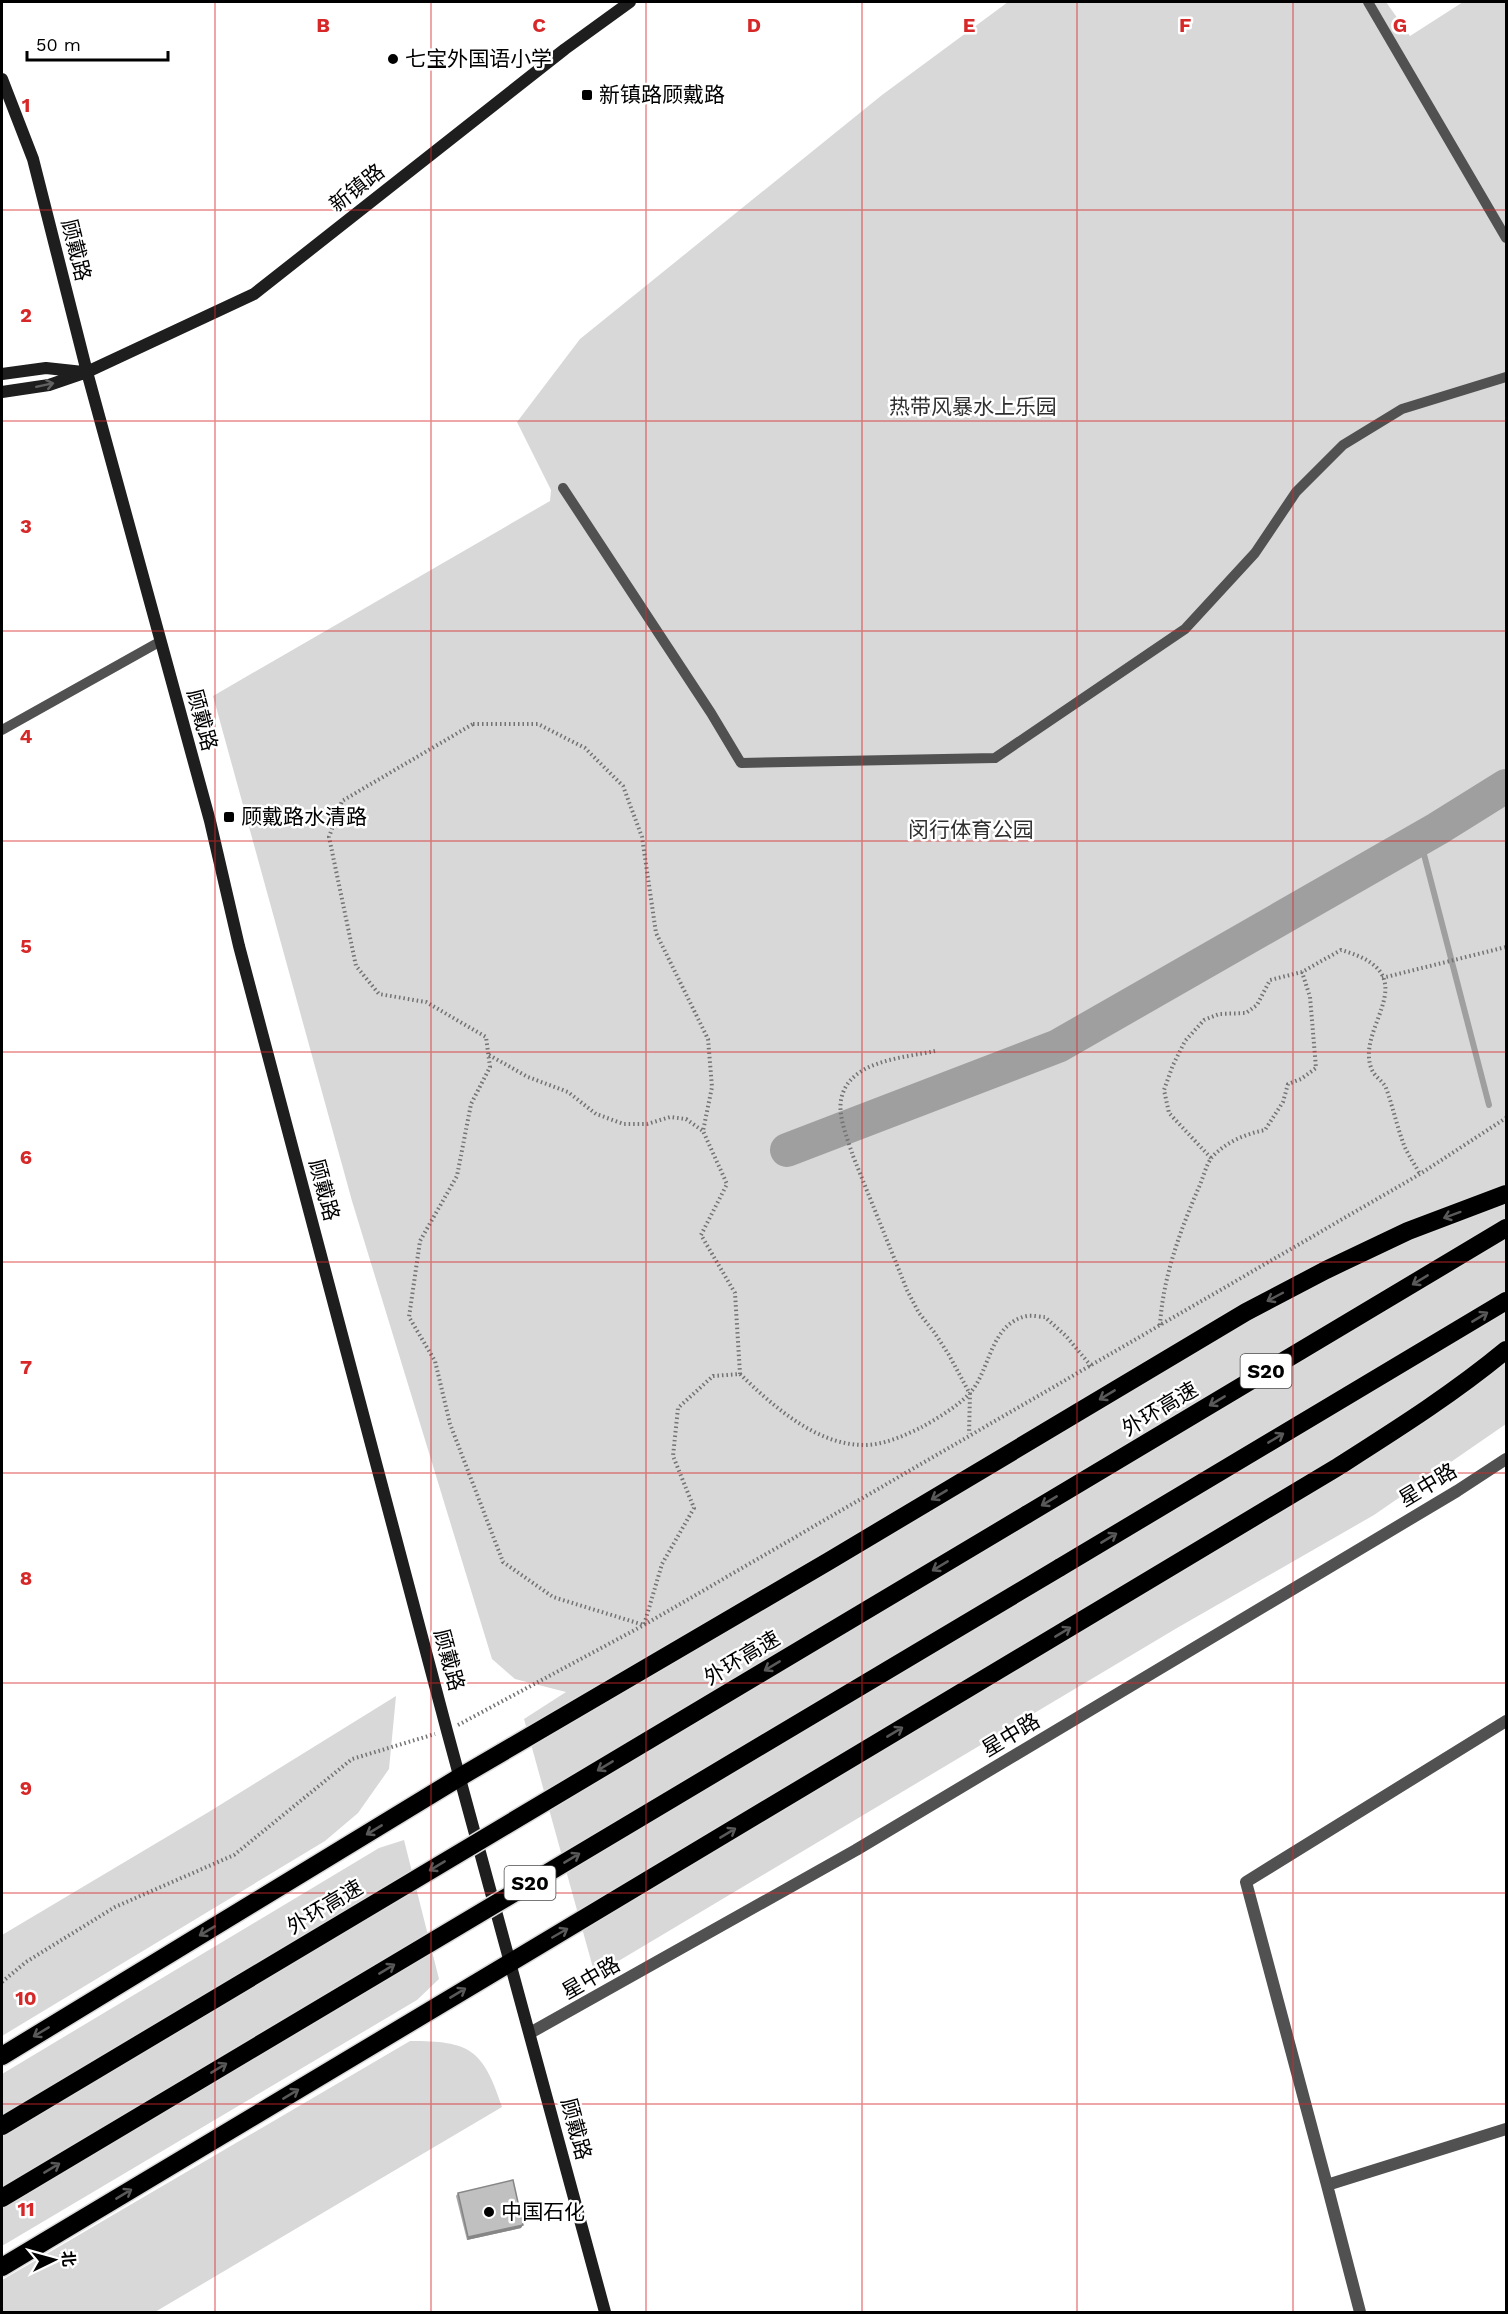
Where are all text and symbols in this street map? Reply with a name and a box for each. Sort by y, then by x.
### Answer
text: B [316,13,330,37]
text: C [532,13,546,37]
text: D [747,13,761,37]
text: E [963,13,975,37]
text: F [1179,13,1191,37]
text: G [1393,13,1407,37]
scale bar [27,24,168,62]
text: 50 m [36,34,81,55]
place label: 七宝外国语小学 [405,46,552,71]
marker: 七宝外国语小学 [386,52,400,66]
place label: 新镇路顾戴路 [599,82,725,107]
marker: 新镇路顾戴路 [580,88,594,102]
text: 1 [22,93,30,117]
street label: 新镇路 [324,158,389,217]
street label: 顾戴路 [57,216,96,283]
text: 2 [20,303,32,327]
one-way arrow [35,379,54,390]
park label: 热带风暴水上乐园 [889,394,1057,419]
text: 3 [20,514,32,538]
street label: 顾戴路 [182,686,223,754]
text: 4 [20,724,33,748]
place label: 顾戴路水清路 [241,804,367,829]
marker: 顾戴路水清路 [222,810,236,824]
park label: 闵行体育公园 [908,817,1034,842]
text: 5 [20,934,32,958]
text: 6 [20,1145,32,1169]
street label: 顾戴路 [304,1156,345,1224]
one-way arrow [1443,1210,1462,1221]
one-way arrow [1412,1274,1429,1286]
one-way arrow [1267,1291,1284,1303]
one-way arrow [1471,1311,1488,1323]
road number: S20 [1240,1354,1292,1388]
text: 7 [20,1355,32,1379]
street label: 外环高速 [1117,1376,1202,1441]
one-way arrow [1099,1390,1116,1402]
one-way arrow [1209,1395,1226,1407]
one-way arrow [1267,1432,1284,1444]
street label: 星中路 [1394,1458,1461,1512]
one-way arrow [931,1489,948,1501]
one-way arrow [1041,1495,1058,1507]
one-way arrow [1100,1532,1117,1544]
one-way arrow [932,1560,949,1572]
text: 8 [20,1566,32,1590]
street label: 外环高速 [699,1625,784,1690]
street label: 顾戴路 [429,1626,470,1694]
one-way arrow [1054,1626,1071,1638]
one-way arrow [764,1660,781,1672]
street label: 星中路 [977,1708,1044,1762]
one-way arrow [886,1726,903,1738]
one-way arrow [597,1760,614,1772]
text: 9 [20,1776,32,1800]
one-way arrow [366,1824,383,1836]
one-way arrow [719,1826,736,1838]
one-way arrow [563,1852,580,1864]
one-way arrow [429,1860,446,1872]
road number: S20 [504,1866,556,1900]
street label: 外环高速 [282,1874,367,1939]
one-way arrow [199,1925,216,1937]
one-way arrow [552,1926,569,1938]
street label: 星中路 [557,1951,624,2004]
one-way arrow [378,1962,395,1974]
text: 10 [15,1986,37,2010]
one-way arrow [449,1987,466,1999]
one-way arrow [33,2027,50,2039]
one-way arrow [210,2062,227,2074]
one-way arrow [282,2087,299,2099]
street label: 顾戴路 [556,2095,597,2163]
one-way arrow [43,2162,60,2174]
one-way arrow [115,2188,132,2200]
text: 11 [17,2197,35,2221]
place label: 中国石化 [501,2199,585,2224]
marker: 中国石化 [482,2205,496,2219]
north arrow [24,2230,84,2290]
text: 北 [58,2250,79,2268]

